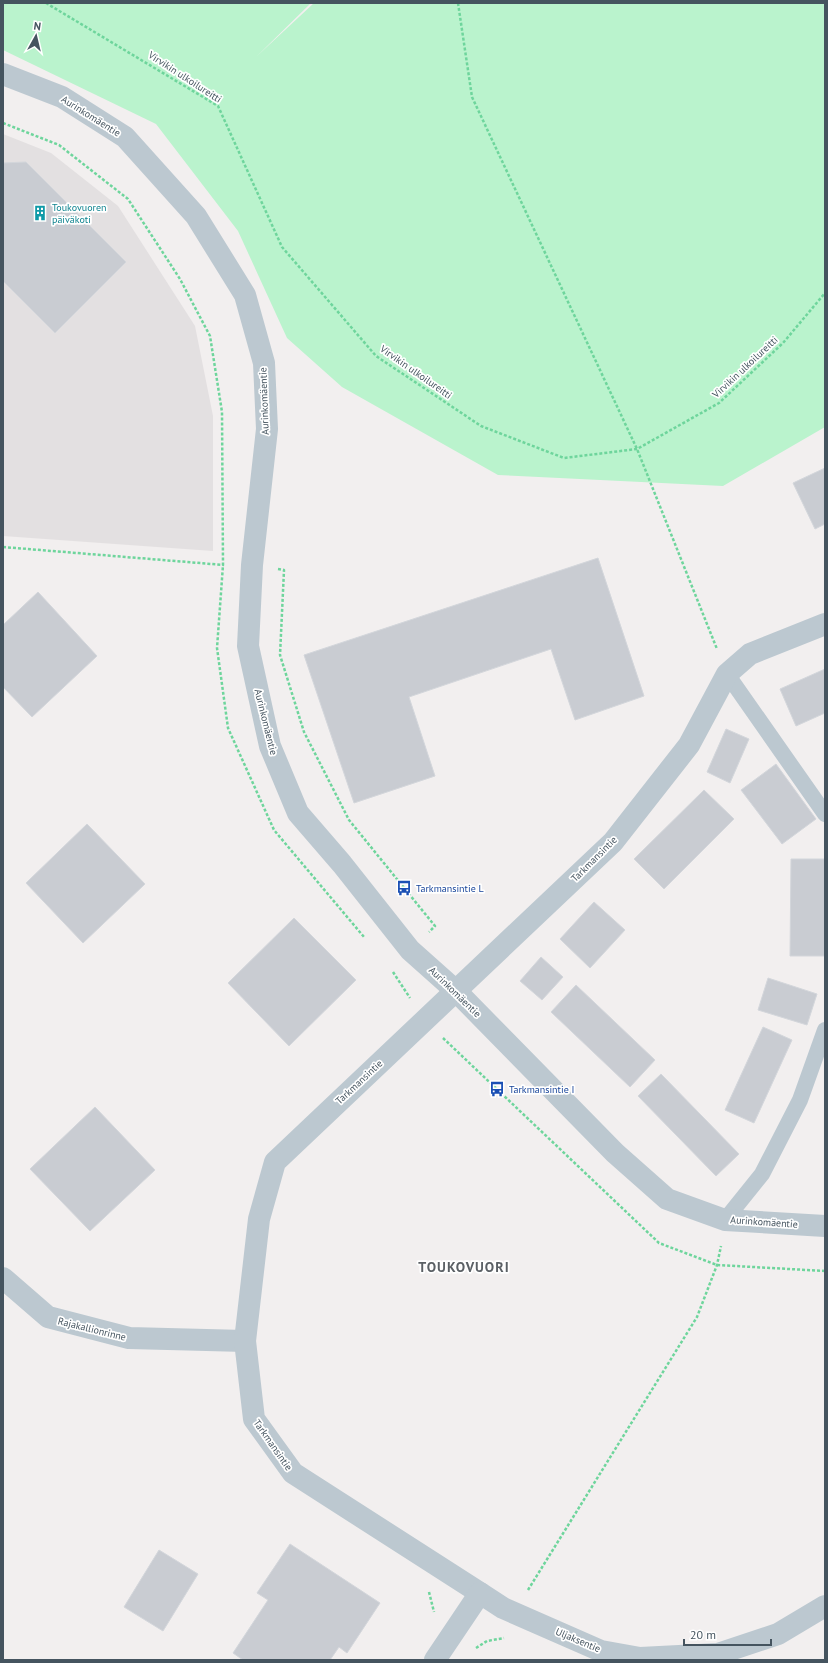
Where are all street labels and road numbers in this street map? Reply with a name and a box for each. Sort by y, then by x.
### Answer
street label: Virvikin ulkoilureitti [145,48,224,106]
street label: Aurinkomäentie [59,93,123,139]
street label: Virvikin ulkoilureitti [709,333,780,401]
street label: Virvikin ulkoilureitti [377,342,454,402]
street label: Aurinkomäentie [256,367,272,435]
street label: Aurinkomäentie [252,688,280,756]
street label: Tarkmansintie [568,833,620,885]
street label: Aurinkomäentie [426,964,484,1020]
street label: Tarkmansintie [333,1057,385,1107]
street label: Aurinkomäentie [730,1213,798,1231]
street label: Rajakallionrinne [57,1314,127,1344]
street label: Tarkmansintie [251,1417,295,1473]
street label: Uljaksentie [553,1625,603,1655]

